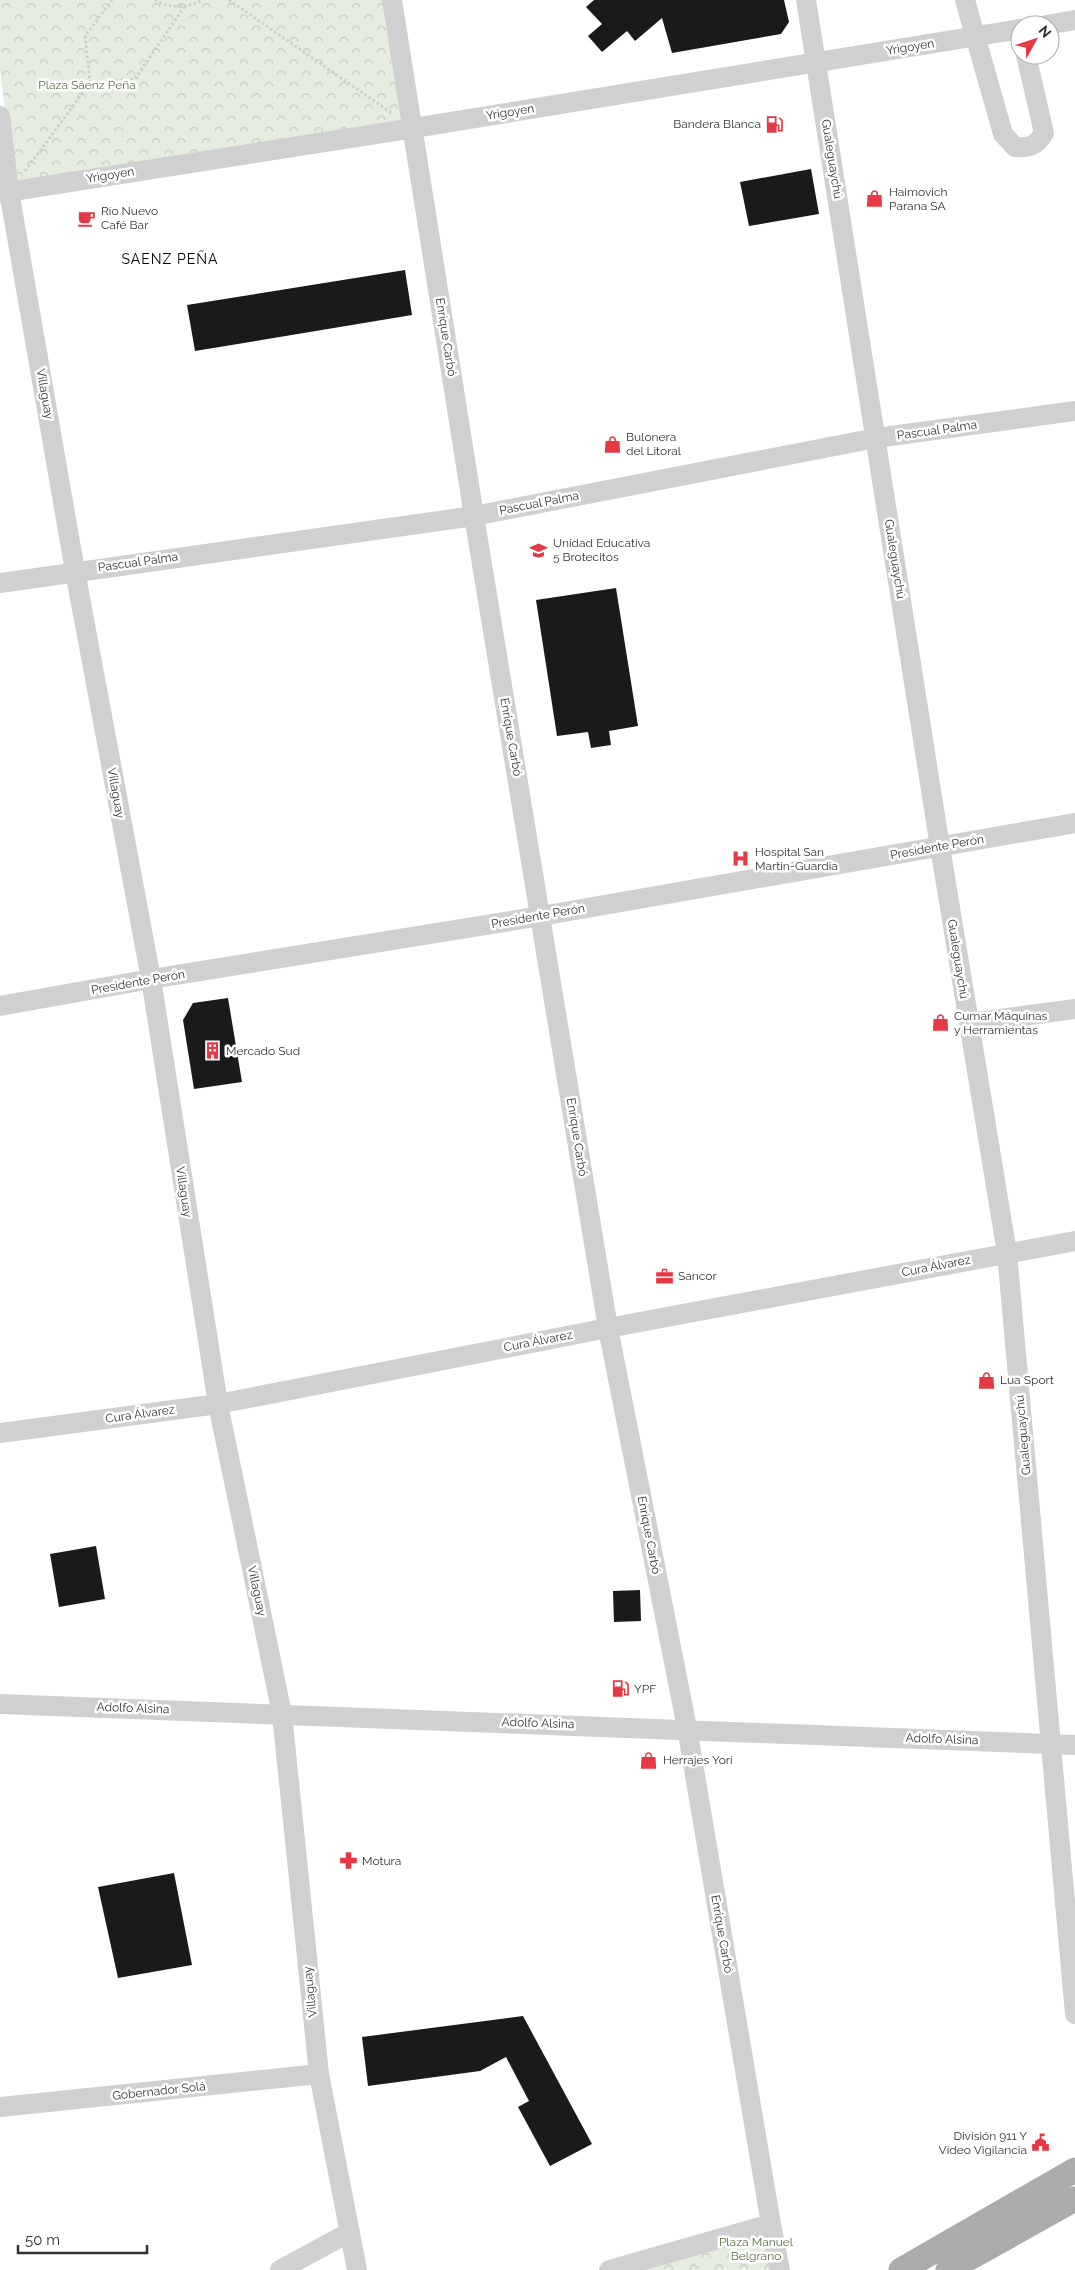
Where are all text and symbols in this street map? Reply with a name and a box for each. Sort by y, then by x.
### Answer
north arrow [1010,15,1060,65]
text: N [1035,22,1055,41]
street label: Yrigoyen [885,36,935,58]
park label: Plaza Sáenz Peña [38,78,136,92]
street label: Yrigoyen [485,101,535,123]
fuel station icon: Bandera Blanca [765,114,785,134]
place label: Bandera Blanca [673,117,761,131]
street label: Gualeguaychú [819,118,845,200]
street label: Yrigoyen [85,164,135,186]
place label: Haimovich Parana SA [889,185,948,213]
shop icon: Haimovich Parana SA [865,189,885,209]
place label: Río Nuevo Café Bar [101,204,158,232]
cafe icon: Río Nuevo Café Bar [77,208,97,228]
district label: SAENZ PEÑA [122,250,219,267]
street label: Enrique Carbó [433,297,459,377]
street label: Villaguay [34,368,56,421]
street label: Pascual Palma [896,417,978,443]
place label: Bulonera del Litoral [626,430,682,458]
shop icon: Bulonera del Litoral [602,434,622,454]
street label: Pascual Palma [498,488,580,518]
street label: Gualeguaychú [882,518,908,600]
place label: Unidad Educativa 5 Brotecitos [553,536,650,564]
school or university icon: Unidad Educativa 5 Brotecitos [529,540,549,560]
street label: Pascual Palma [97,549,179,575]
street label: Enrique Carbó [497,697,525,777]
street label: Villaguay [105,767,127,820]
street label: Presidente Perón [889,832,985,862]
place label: Hospital San Martin-Guardia [755,845,838,873]
hospital icon: Hospital San Martin-Guardia [731,849,751,869]
street label: Presidente Perón [490,901,586,931]
street label: Gualeguaychú [945,918,971,1000]
street label: Presidente Perón [90,967,186,997]
place label: Cumar Máquinas y Herramientas [954,1009,1048,1037]
shop icon: Cumar Máquinas y Herramientas [930,1013,950,1033]
building icon: Mercado Sud [202,1041,222,1061]
place label: Mercado Sud [226,1044,300,1058]
street label: Enrique Carbó [564,1097,590,1177]
street label: Villaguay [173,1166,195,1219]
street label: Cura Álvarez [900,1252,972,1280]
office icon: Sancor [654,1266,674,1286]
place label: Sancor [678,1269,717,1283]
street label: Cura Álvarez [502,1327,574,1355]
shop icon: Lua Sport [976,1370,996,1390]
place label: Lua Sport [1000,1373,1054,1387]
street label: Gualeguaychú [1013,1394,1033,1476]
street label: Cura Álvarez [105,1402,176,1426]
street label: Enrique Carbó [635,1495,663,1575]
street label: Villaguay [245,1564,269,1618]
fuel station icon: YPF [610,1679,630,1699]
place label: YPF [634,1682,656,1696]
street label: Adolfo Alsina [96,1700,170,1716]
street label: Adolfo Alsina [501,1715,575,1731]
street label: Adolfo Alsina [905,1731,979,1747]
shop icon: Herrajes Yori [639,1750,659,1770]
place label: Herrajes Yori [663,1753,733,1767]
pharmacy icon: Motura [338,1851,358,1871]
place label: Motura [362,1854,401,1868]
street label: Enrique Carbó [708,1894,736,1974]
street label: Villaguay [300,1965,320,2018]
street label: Gobernador Solá [112,2079,206,2103]
place label: División 911 Y Video Vigilancia [939,2129,1027,2157]
public building icon: División 911 Y Video Vigilancia [1031,2133,1051,2153]
scale bar [18,2222,146,2254]
text: 50 m [25,2231,60,2249]
park label: Plaza Manuel Belgrano [719,2235,794,2263]

